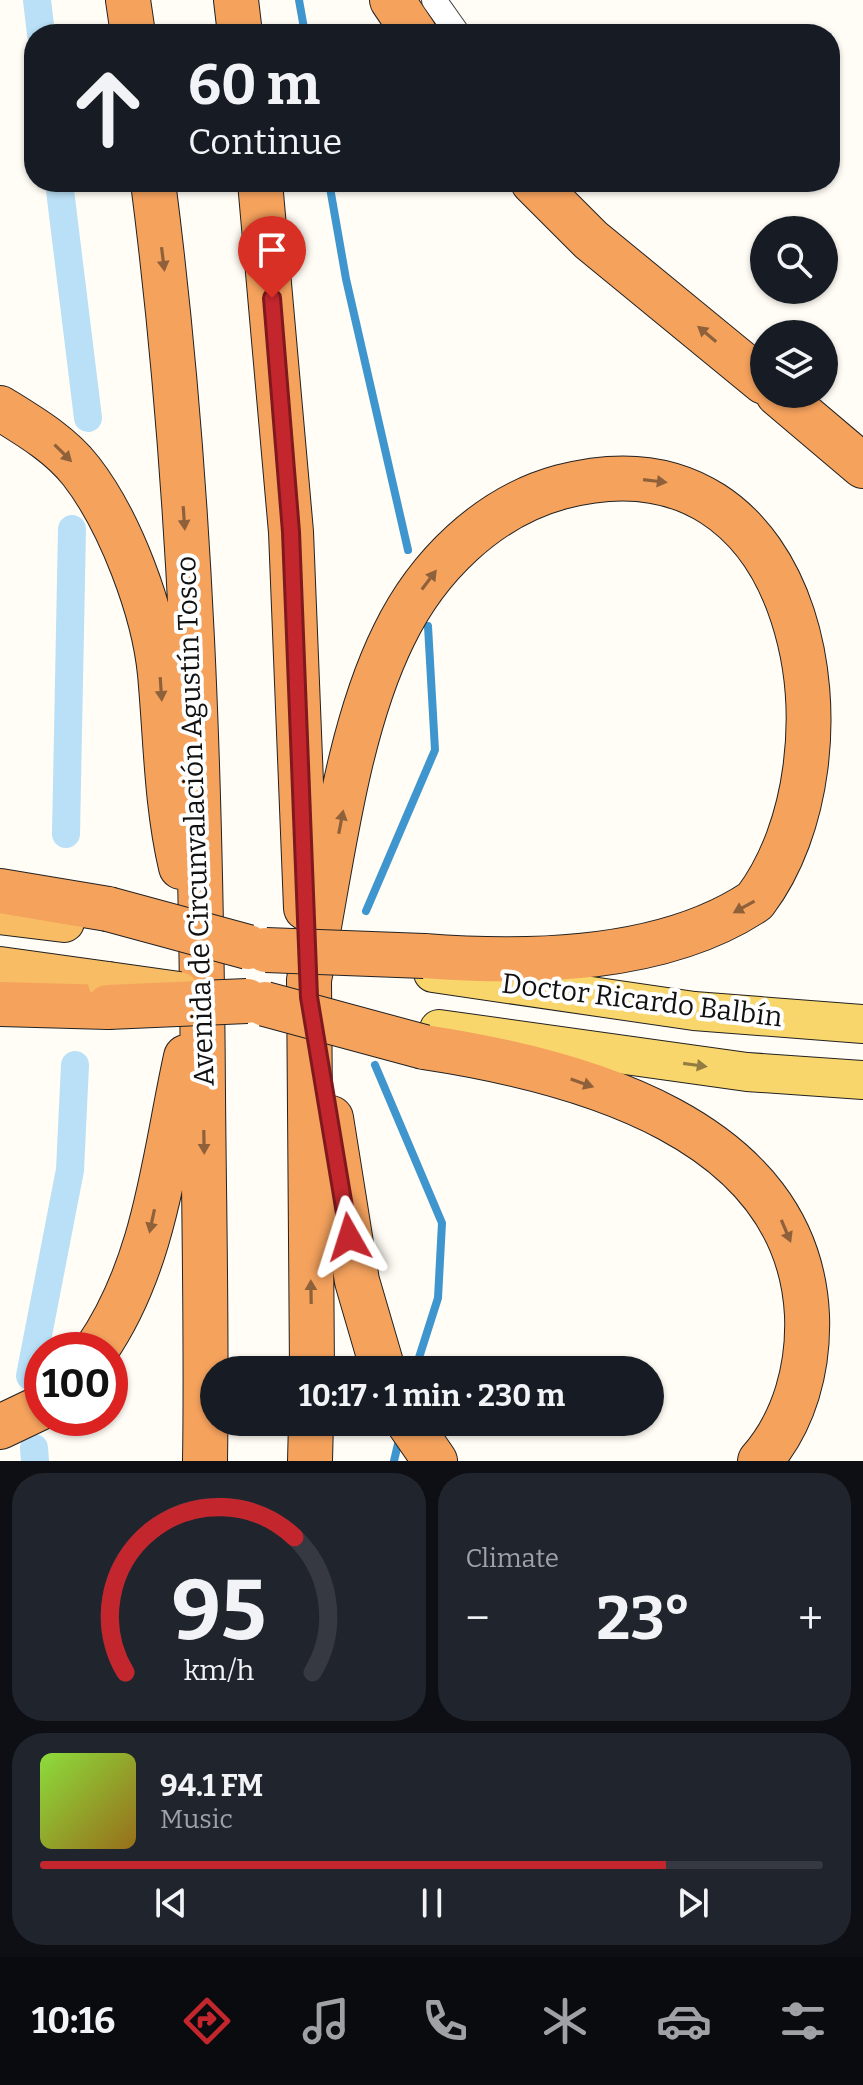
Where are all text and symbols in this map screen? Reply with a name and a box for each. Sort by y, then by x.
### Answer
text: 60 m [188,52,320,119]
icon: ahead [56,56,160,160]
text: Continue [188,120,342,164]
pin [238,216,306,298]
map controls [750,216,838,408]
button: search [750,216,838,304]
icon: arrive [250,228,294,272]
one-way arrow [156,247,169,272]
button: layers [750,320,838,408]
one-way arrow [697,326,717,343]
one-way arrow [53,443,72,462]
one-way arrow [643,474,668,487]
one-way arrow [178,506,191,531]
street label: Avenida de Circunvalación Agustín Tosco [169,555,221,1087]
one-way arrow [421,570,437,590]
one-way arrow [155,677,168,702]
one-way arrow [335,809,347,834]
one-way arrow [733,900,755,914]
street label: Doctor Ricardo Balbín [500,966,784,1034]
one-way arrow [683,1059,708,1072]
one-way arrow [570,1077,594,1090]
one-way arrow [198,1130,210,1155]
position arrow [307,1195,391,1279]
one-way arrow [145,1209,158,1234]
one-way arrow [780,1219,793,1243]
one-way arrow [305,1279,317,1304]
speed limit sign: 100 [24,1332,128,1436]
text: 10:17 · 1 min · 230 m [299,1378,565,1414]
text: Climate [466,1543,559,1574]
text: 95 [171,1561,266,1661]
text: 23° [596,1583,691,1655]
text: − [466,1592,490,1645]
text: + [798,1592,823,1645]
text: km/h [183,1653,254,1688]
text: 94.1 FM [160,1768,263,1804]
text: Music [160,1804,233,1835]
icon: previous [149,1881,193,1925]
icon: pause [410,1881,454,1925]
icon: next [671,1881,715,1925]
icon: directions [179,1993,235,2049]
icon: music [298,1993,354,2049]
icon: phone [417,1993,473,2049]
icon: climate [537,1993,593,2049]
icon: car [656,1993,712,2049]
icon: filters [775,1993,831,2049]
text: 10:16 [32,1999,115,2043]

